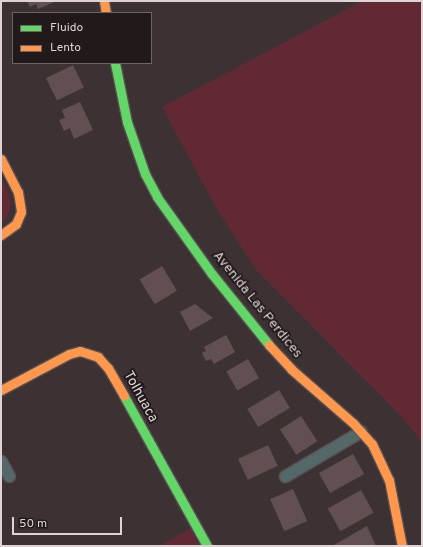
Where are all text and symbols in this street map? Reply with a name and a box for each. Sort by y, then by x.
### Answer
legend [12,12,152,64]
text: Fluido [50,20,83,36]
text: Lento [50,40,81,56]
street label: Avenida Las Perdices [209,248,305,362]
street label: Tolhuaca [119,368,161,426]
scale bar [14,509,124,535]
text: 50 m [19,516,47,532]

